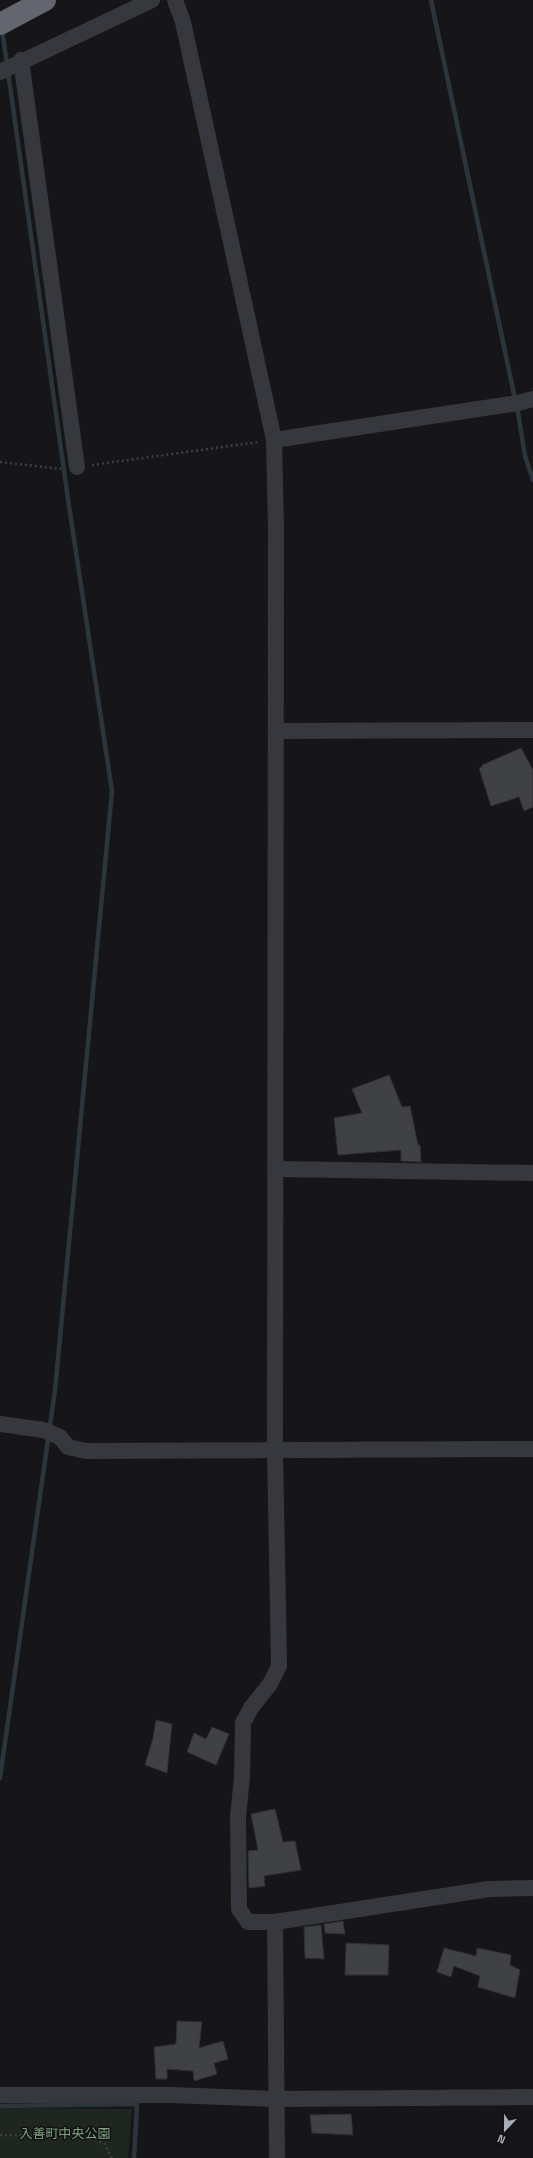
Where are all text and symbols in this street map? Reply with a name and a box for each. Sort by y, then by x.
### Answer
north arrow [485,2110,525,2150]
park label: 入善町中央公園 [19,2125,111,2142]
text: N [495,2131,507,2147]

